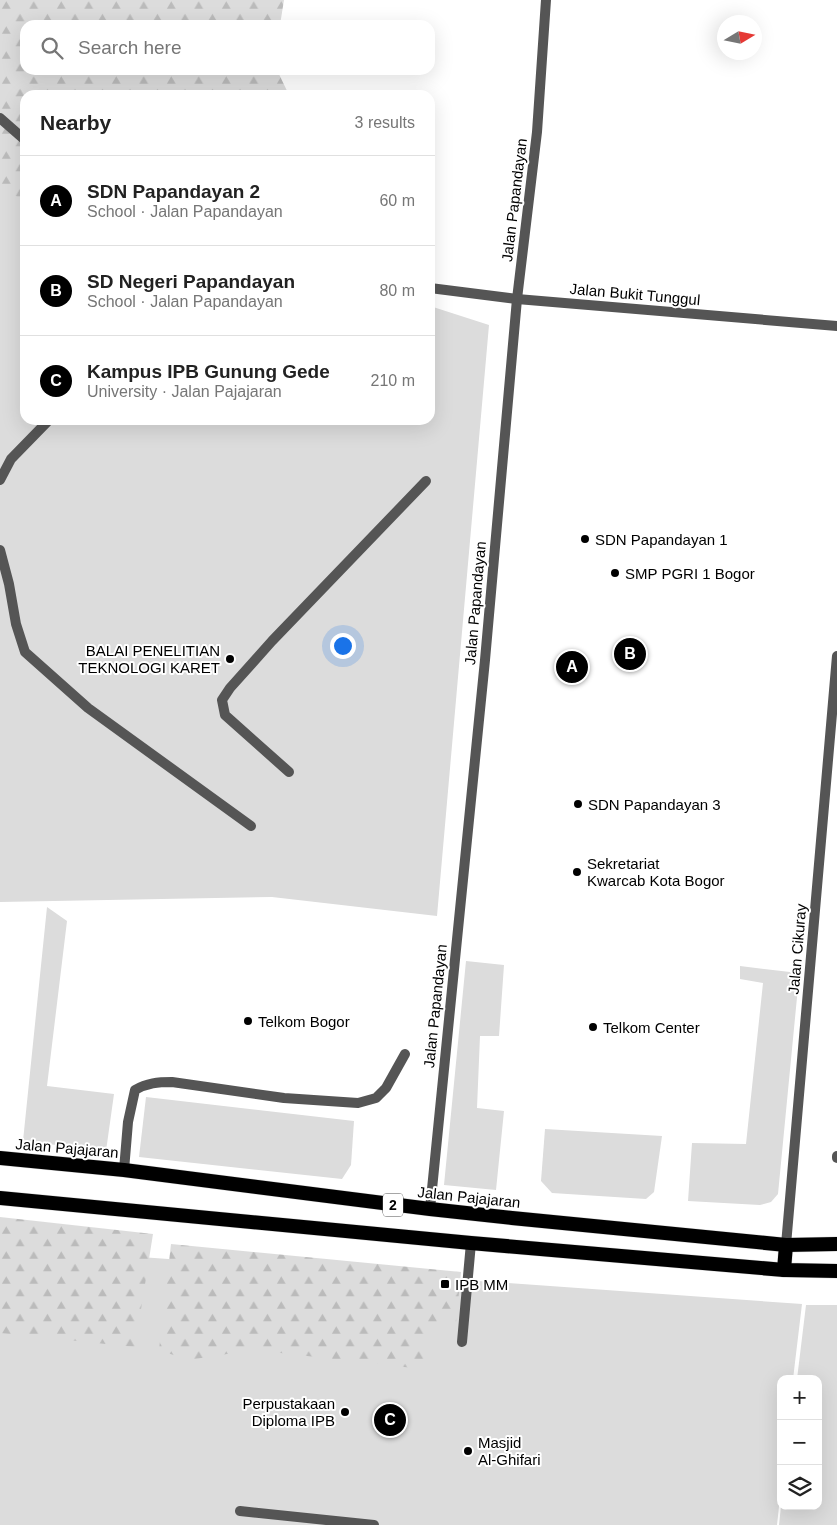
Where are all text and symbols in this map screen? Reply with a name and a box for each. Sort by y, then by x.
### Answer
north arrow [717,15,762,60]
search box [20,20,435,75]
icon: search [38,34,66,62]
text: Search here [78,37,182,58]
text: Nearby [40,111,111,134]
text: 3 results [355,114,415,131]
street label: Jalan Papandayan [498,137,530,263]
text: SDN Papandayan 2 [87,181,260,202]
text: A [50,192,62,209]
text: 60 m [379,192,415,209]
text: School · Jalan Papandayan [87,203,283,220]
text: SD Negeri Papandayan [87,271,295,292]
street label: Jalan Bukit Tunggul [569,280,701,308]
text: B [50,282,62,299]
text: 80 m [379,282,415,299]
text: School · Jalan Papandayan [87,293,283,310]
text: Kampus IPB Gunung Gede [87,361,330,382]
text: C [50,372,62,389]
text: 210 m [371,372,415,389]
text: University · Jalan Pajajaran [87,383,282,400]
place label: SDN Papandayan 1 [595,531,728,548]
marker: SDN Papandayan 1 [579,533,591,545]
street label: Jalan Papandayan [461,540,489,666]
place label: SMP PGRI 1 Bogor [625,565,755,582]
marker: SMP PGRI 1 Bogor [609,567,621,579]
your location [330,633,356,659]
pin: B [614,635,646,673]
place label: BALAI PENELITIAN TEKNOLOGI KARET [78,642,220,676]
pin: A [556,648,588,686]
marker: BALAI PENELITIAN TEKNOLOGI KARET [224,653,236,665]
place label: SDN Papandayan 3 [588,796,721,813]
marker: SDN Papandayan 3 [572,798,584,810]
place label: Sekretariat Kwarcab Kota Bogor [587,855,725,889]
marker: Sekretariat Kwarcab Kota Bogor [571,866,583,878]
street label: Jalan Cikuray [785,902,809,995]
street label: Jalan Papandayan [420,943,450,1069]
place label: Telkom Bogor [258,1013,350,1030]
marker: Telkom Bogor [242,1015,254,1027]
place label: Telkom Center [603,1019,700,1036]
marker: Telkom Center [587,1021,599,1033]
street label: Jalan Pajajaran [15,1135,119,1161]
street label: Jalan Pajajaran [417,1183,521,1211]
road number: 2 [383,1194,403,1216]
place label: IPB MM [455,1276,508,1293]
marker: IPB MM [439,1278,451,1290]
map controls [777,1375,822,1510]
button: + [777,1375,822,1420]
place label: Perpustakaan Diploma IPB [242,1395,335,1429]
pin: C [374,1401,406,1439]
marker: Perpustakaan Diploma IPB [339,1406,351,1418]
button: − [777,1420,822,1465]
place label: Masjid Al-Ghifari [478,1434,541,1468]
marker: Masjid Al-Ghifari [462,1445,474,1457]
button: layers [777,1465,822,1510]

